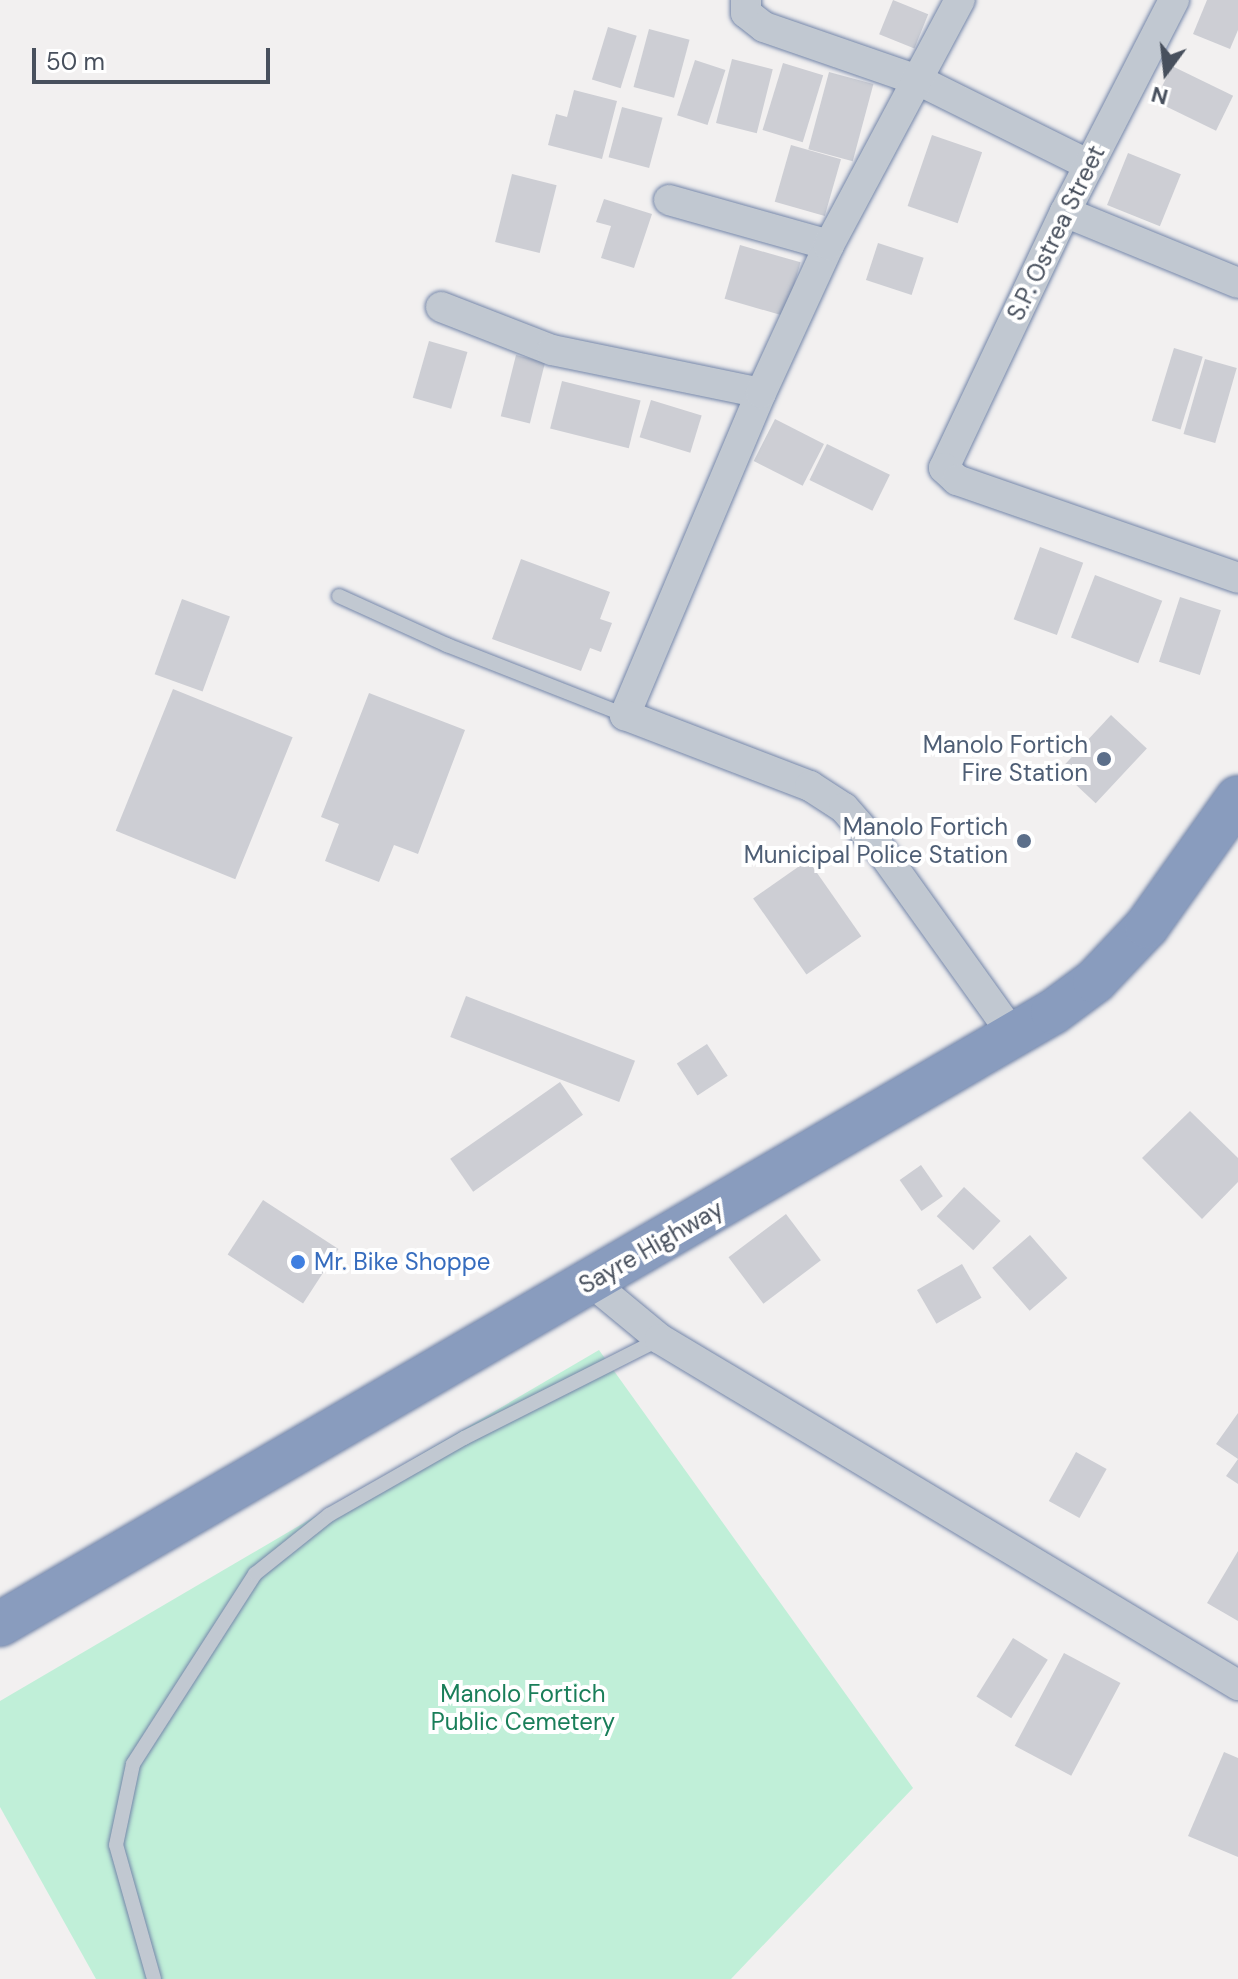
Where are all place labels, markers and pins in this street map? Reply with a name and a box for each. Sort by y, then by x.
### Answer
place label: Manolo Fortich Fire Station [923,731,1088,787]
marker: Manolo Fortich Fire Station [1095,750,1113,768]
place label: Manolo Fortich Municipal Police Station [744,813,1008,869]
marker: Manolo Fortich Municipal Police Station [1015,832,1033,850]
place label: Mr. Bike Shoppe [314,1248,490,1276]
marker: Mr. Bike Shoppe [289,1253,307,1271]

